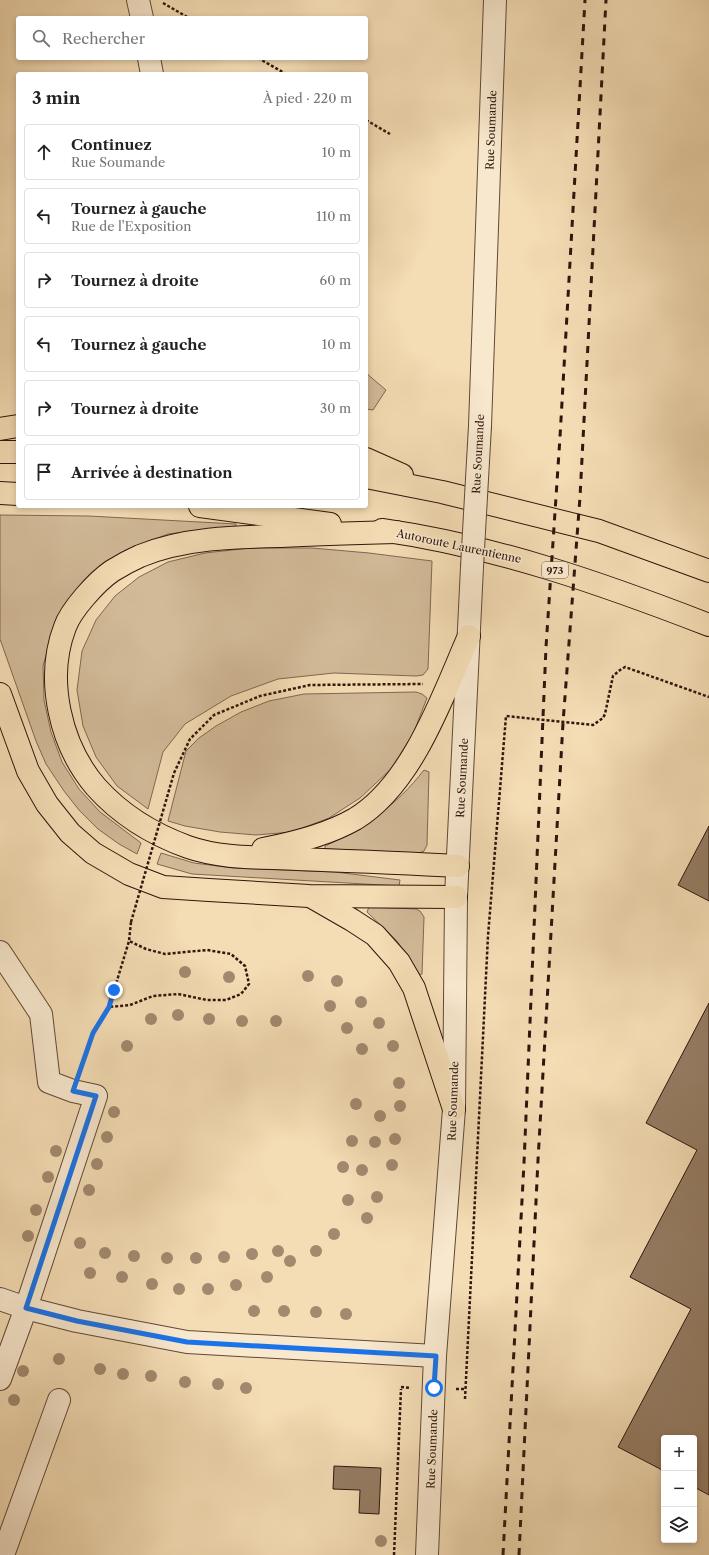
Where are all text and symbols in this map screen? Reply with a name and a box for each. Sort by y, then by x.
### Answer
search box [16,16,368,60]
icon: search [30,27,52,49]
text: Rechercher [62,29,145,48]
text: 3 min [32,88,81,108]
text: À pied · 220 m [263,90,352,106]
street label: Rue Soumande [483,90,499,170]
text: Continuez [71,135,152,154]
icon: ahead [33,141,55,163]
text: 10 m [322,144,351,160]
text: Rue Soumande [71,154,165,170]
text: Tournez à gauche [71,199,207,218]
icon: left [33,205,55,227]
text: 110 m [316,208,351,224]
text: Rue de l'Exposition [71,218,191,234]
icon: right [33,269,55,291]
text: Tournez à droite [71,271,199,290]
text: 60 m [320,272,351,288]
icon: left [33,333,55,355]
text: Tournez à gauche [71,335,207,354]
text: 10 m [322,336,351,352]
icon: right [33,397,55,419]
text: Tournez à droite [71,399,199,418]
text: 30 m [320,400,351,416]
street label: Rue Soumande [469,414,487,494]
icon: arrive [33,461,55,483]
text: Arrivée à destination [71,463,233,482]
street label: Autoroute Laurentienne [394,526,523,566]
road number: 973 [542,562,568,578]
street label: Rue Soumande [453,738,471,818]
route end [105,981,123,999]
street label: Rue Soumande [445,1061,461,1141]
route start [425,1379,443,1397]
street label: Rue Soumande [424,1409,440,1489]
map controls [661,1435,697,1543]
button: + [661,1435,697,1471]
button: − [661,1471,697,1507]
button: layers [661,1507,697,1543]

